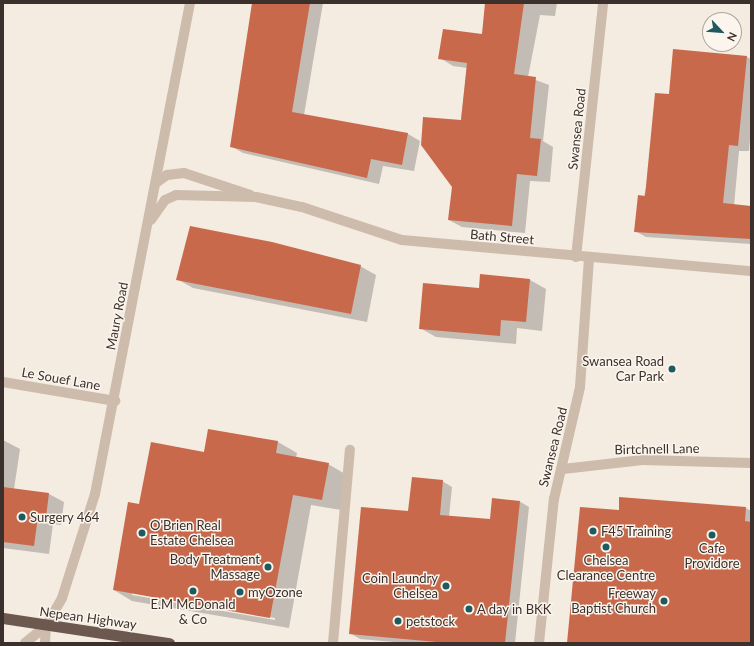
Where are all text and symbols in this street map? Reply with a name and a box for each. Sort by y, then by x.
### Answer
north arrow [702,12,742,52]
text: N [725,30,740,44]
street label: Swansea Road [565,88,589,170]
street label: Bath Street [469,226,535,248]
street label: Maury Road [103,281,131,351]
place label: Swansea Road Car Park [582,354,664,385]
street label: Le Souef Lane [20,364,102,394]
marker: Swansea Road Car Park [667,364,677,374]
street label: Swansea Road [536,405,570,489]
street label: Birtchnell Lane [614,440,700,458]
place label: Surgery 464 [30,509,100,525]
marker: Surgery 464 [17,512,27,522]
place label: O'Brien Real Estate Chelsea [150,518,234,549]
place label: F45 Training [601,523,672,539]
marker: F45 Training [588,526,598,536]
marker: O'Brien Real Estate Chelsea [137,528,147,538]
marker: Cafe Providore [707,530,717,540]
place label: Cafe Providore [684,541,740,572]
marker: Chelsea Clearance Centre [601,542,611,552]
place label: Body Treatment Massage [169,552,260,583]
place label: Chelsea Clearance Centre [557,553,655,584]
marker: Body Treatment Massage [263,562,273,572]
place label: Coin Laundry Chelsea [362,571,438,602]
marker: Coin Laundry Chelsea [441,581,451,591]
place label: myOzone [248,584,303,600]
marker: E.M McDonald & Co [188,586,198,596]
place label: Freeway Baptist Church [571,586,656,617]
marker: myOzone [235,587,245,597]
marker: Freeway Baptist Church [659,596,669,606]
place label: E.M McDonald & Co [150,597,236,628]
place label: A day in BKK [477,601,552,617]
street label: Nepean Highway [38,603,138,633]
marker: A day in BKK [464,604,474,614]
place label: petstock [406,613,455,629]
marker: petstock [393,616,403,626]

